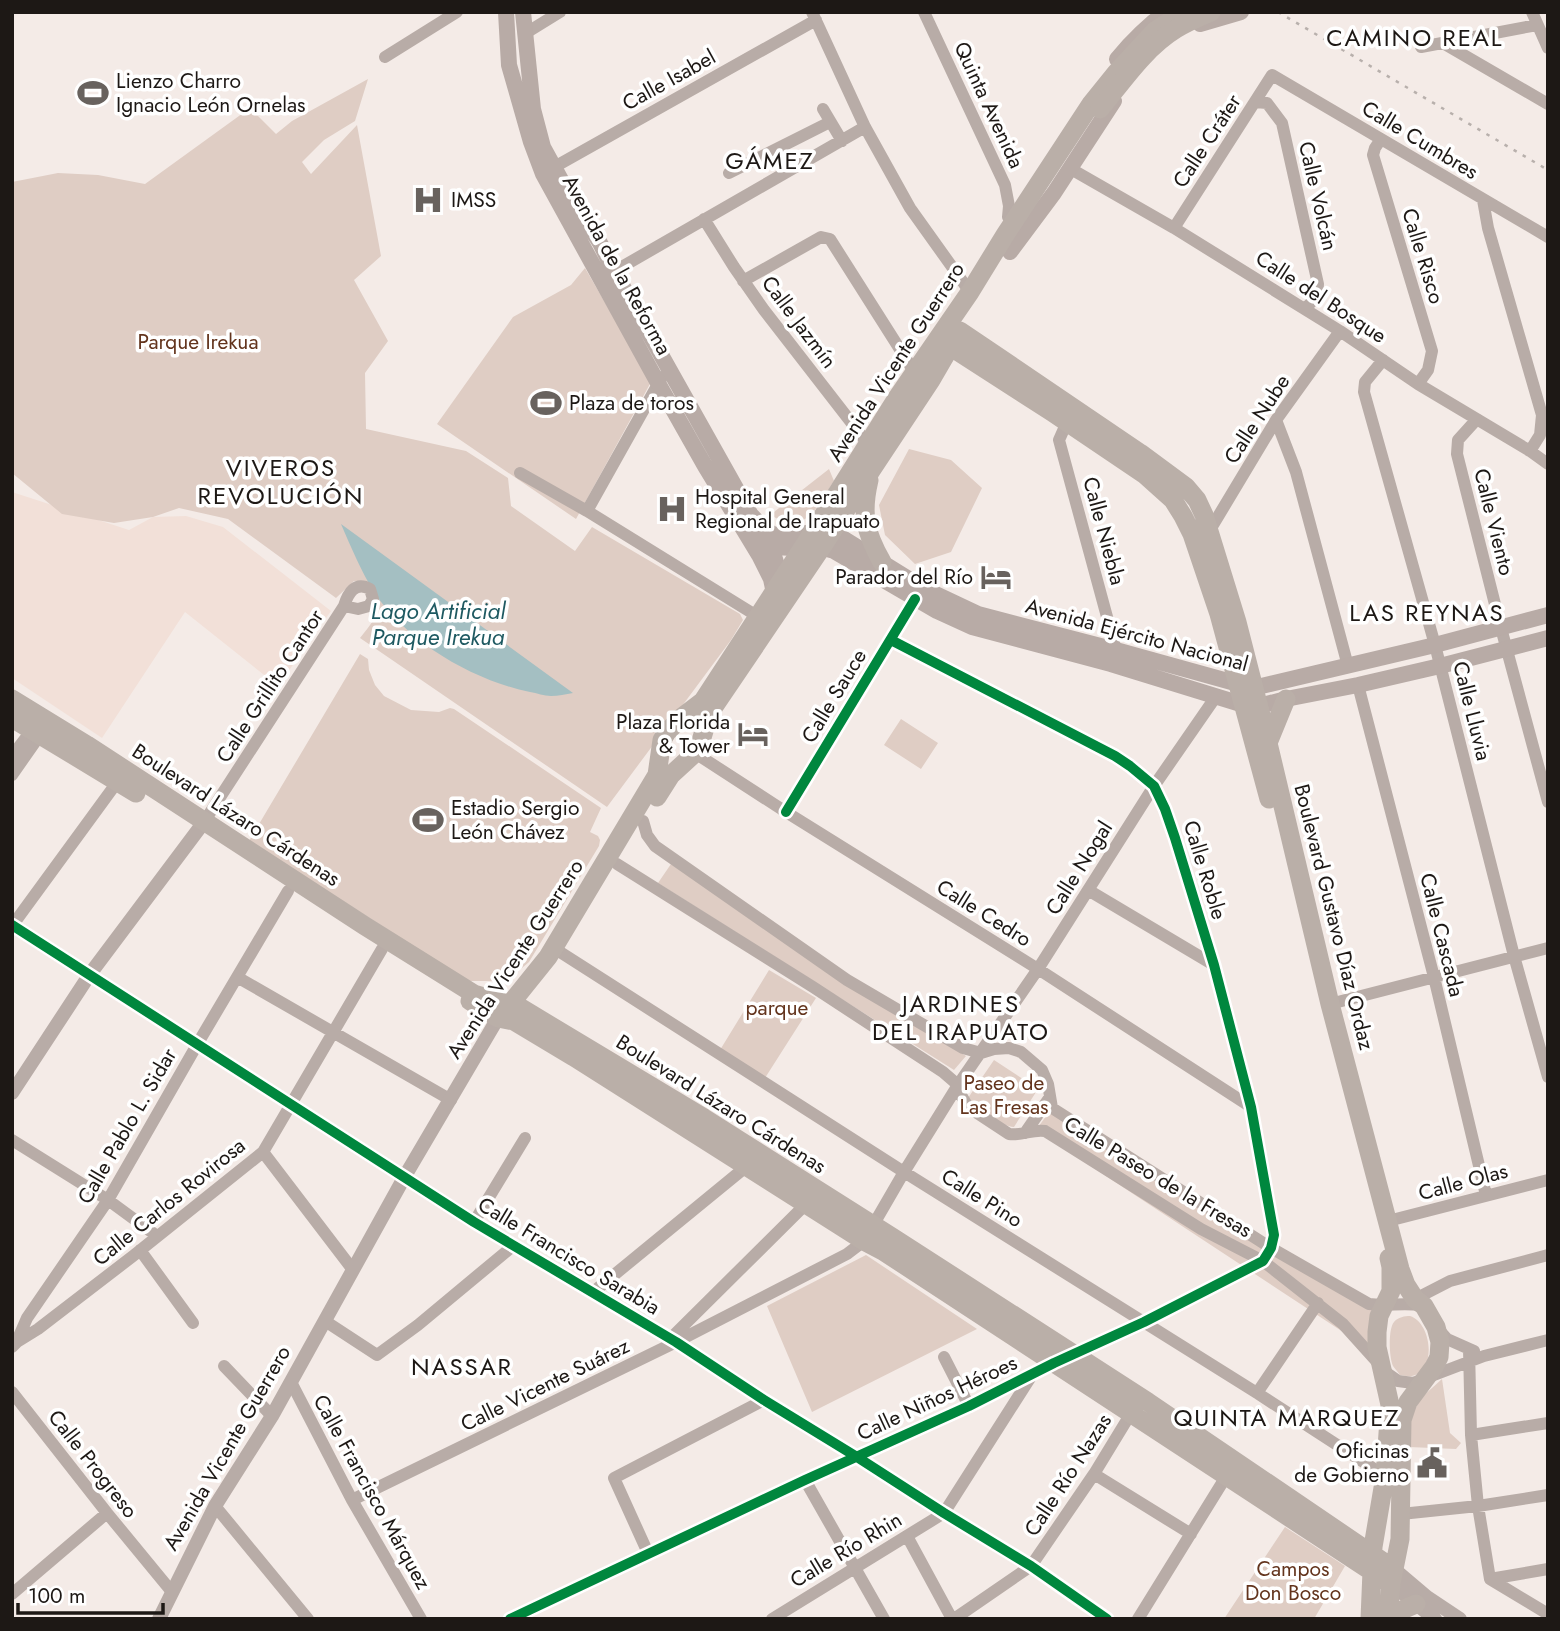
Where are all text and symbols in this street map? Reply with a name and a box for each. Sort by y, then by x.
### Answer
district label: CAMINO REAL [1326,20,1504,55]
street label: Quinta Avenida [947,37,1031,173]
street label: Calle Isabel [617,42,721,118]
place label: Lienzo Charro Ignacio León Ornelas [116,66,306,120]
sports icon: Lienzo Charro Ignacio León Ornelas [76,76,110,110]
street label: Calle Cráter [1166,88,1249,194]
street label: Calle Cumbres [1356,93,1484,187]
street label: Calle Volcán [1291,139,1345,253]
district label: GÁMEZ [725,143,815,178]
street label: Avenida de la Reforma [555,170,679,360]
hospital icon: IMSS [411,183,445,217]
place label: IMSS [451,185,496,215]
street label: Calle Risco [1394,205,1452,307]
street label: Calle del Bosque [1250,243,1392,351]
street label: Avenida Vicente Guerrero [820,256,972,468]
street label: Calle Jazmín [754,269,844,375]
park label: Parque Irekua [138,327,258,357]
street label: Calle Nube [1217,368,1297,470]
sports icon: Plaza de toros [529,386,563,420]
place label: Plaza de toros [569,388,694,418]
district label: VIVEROS REVOLUCIÓN [198,450,364,513]
street label: Calle Viento [1466,466,1522,578]
street label: Calle Niebla [1075,474,1133,588]
place label: Hospital General Regional de Irapuato [695,482,880,536]
hospital icon: Hospital General Regional de Irapuato [655,492,689,526]
hotel icon: Parador del Río [979,560,1013,594]
place label: Parador del Río [835,562,973,592]
street label: Avenida Ejército Nacional [1022,591,1252,679]
water label: Lago Artificial Parque Irekua [371,594,506,654]
district label: LAS REYNAS [1349,595,1505,630]
street label: Calle Grillito Cantor [209,603,331,769]
street label: Calle Sauce [794,643,874,749]
street label: Calle Lluvia [1445,658,1499,764]
place label: Plaza Florida & Tower [616,707,731,761]
hotel icon: Plaza Florida & Tower [736,717,770,751]
street label: Boulevard Lázaro Cárdenas [126,736,346,894]
street label: Boulevard Gustavo Díaz Ordaz [1286,781,1382,1053]
place label: Estadio Sergio León Chávez [451,793,579,847]
sports icon: Estadio Sergio León Chávez [411,803,445,837]
street label: Calle Nogal [1038,815,1120,921]
street label: Calle Roble [1176,817,1234,923]
street label: Avenida Vicente Guerrero [439,853,591,1065]
street label: Calle Cascada [1412,870,1472,1000]
street label: Calle Cedro [931,872,1037,954]
district label: JARDINES DEL IRAPUATO [872,986,1050,1049]
park label: parque [746,993,809,1023]
street label: Boulevard Lázaro Cárdenas [610,1027,832,1181]
street label: Calle Pablo L. Sidar [70,1042,184,1210]
park label: Paseo de Las Fresas [959,1068,1049,1122]
street label: Calle Paseo de la Fresas [1058,1109,1258,1245]
street label: Calle Carlos Rovirosa [86,1131,252,1273]
street label: Calle Olas [1415,1156,1511,1208]
street label: Calle Pino [936,1161,1028,1235]
street label: Calle Francisco Sarabia [472,1190,666,1322]
street label: Calle Vicente Suárez [456,1331,635,1439]
street label: Avenida Vicente Guerrero [156,1340,298,1556]
street label: Calle Niños Héroes [852,1348,1022,1448]
district label: NASSAR [411,1349,513,1384]
street label: Calle Francisco Márquez [306,1389,438,1595]
district label: QUINTA MARQUEZ [1173,1400,1401,1435]
street label: Calle Progreso [41,1403,145,1525]
street label: Calle Río Nazas [1017,1408,1119,1542]
place label: Oficinas de Gobierno [1294,1436,1409,1490]
public building icon: Oficinas de Gobierno [1415,1446,1449,1480]
street label: Calle Río Rhin [784,1505,908,1595]
park label: Campos Don Bosco [1245,1554,1341,1608]
scale bar [18,1572,163,1616]
text: 100 m [28,1581,85,1611]

